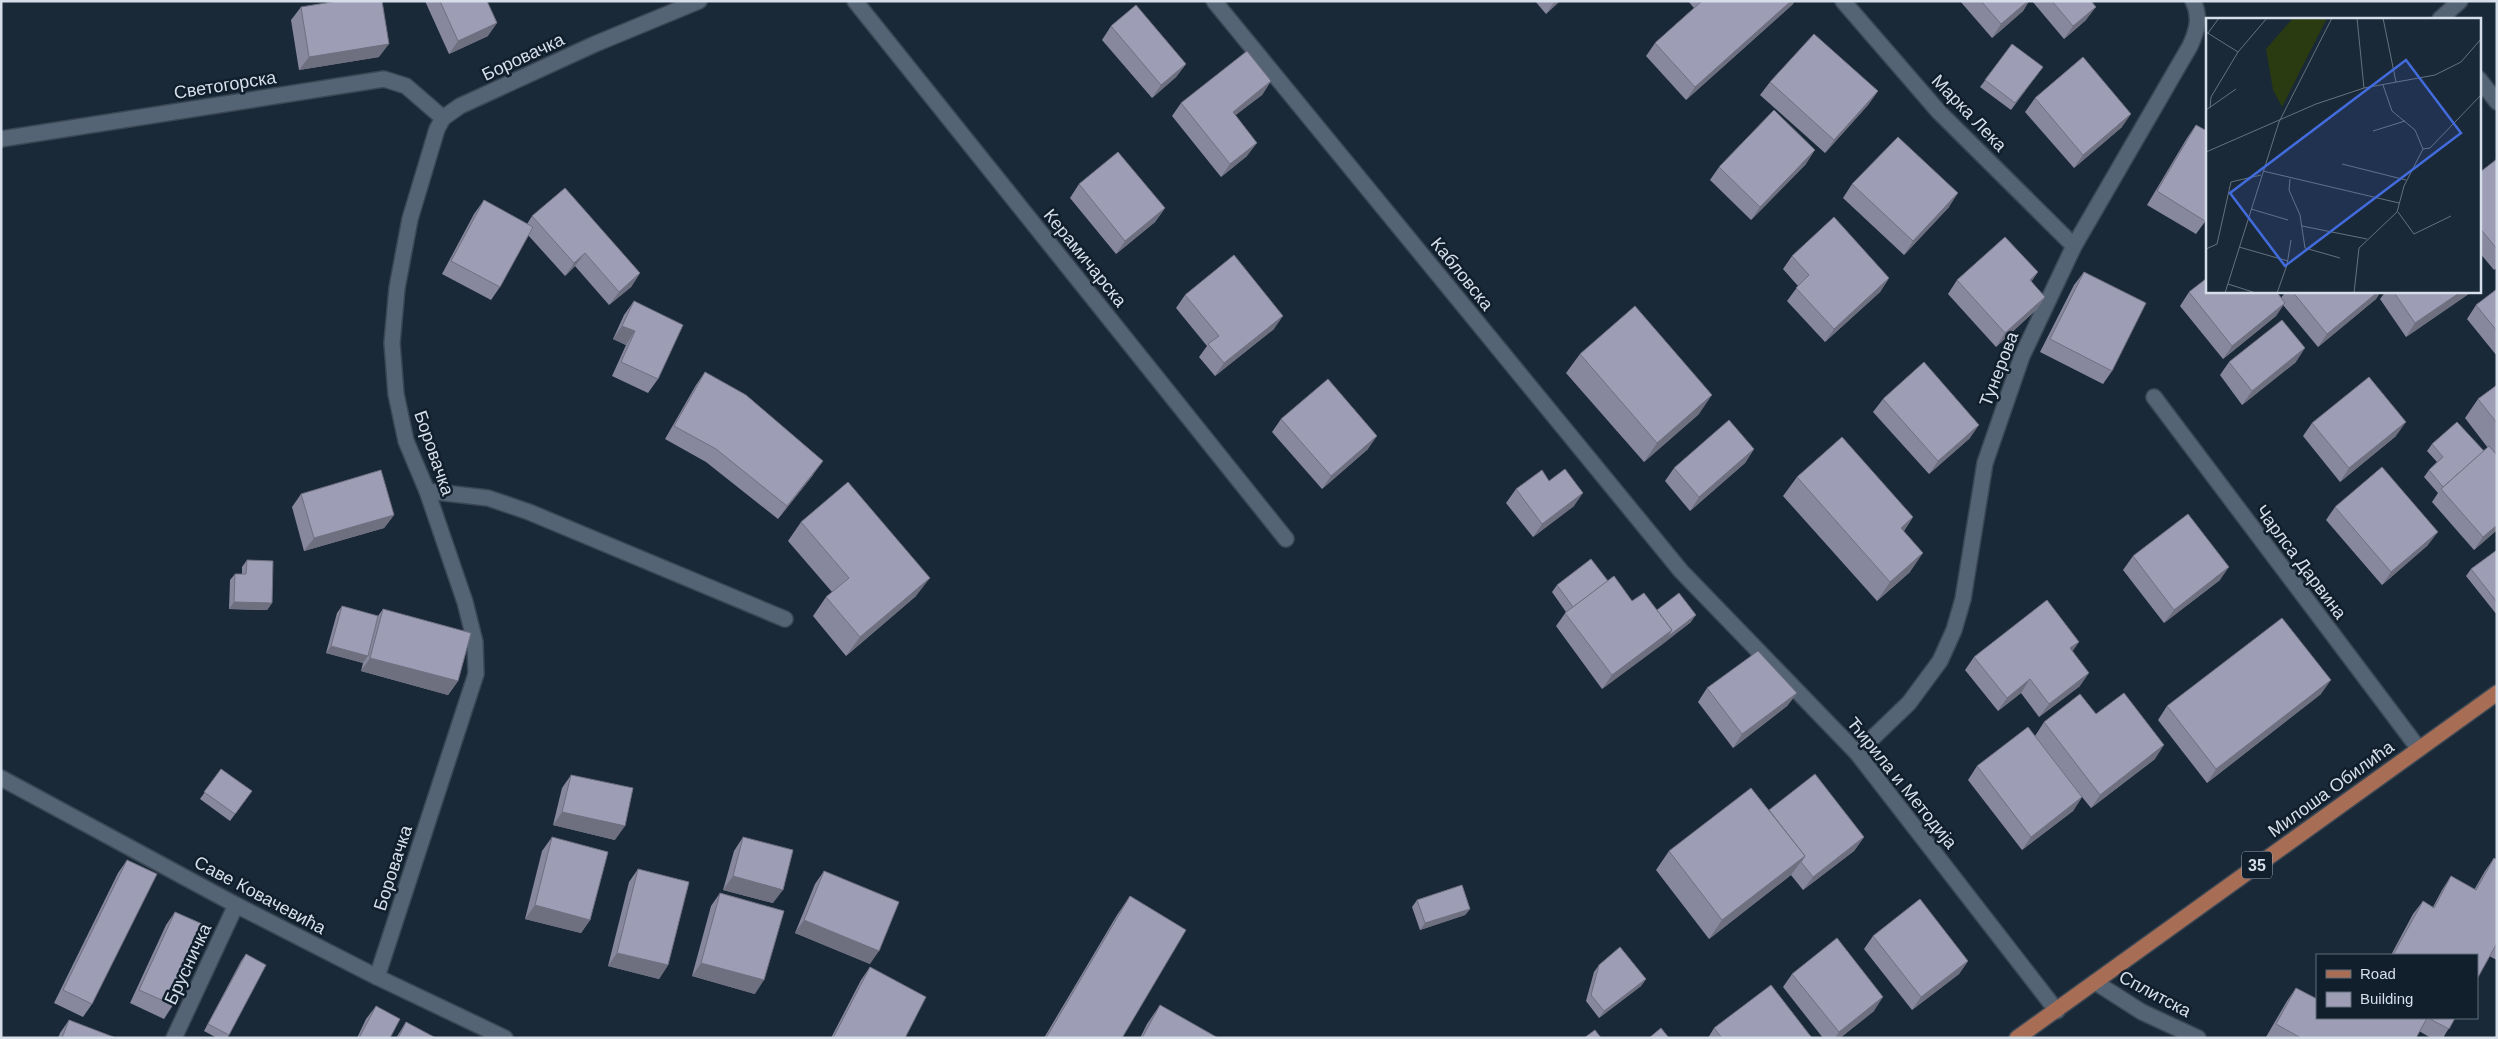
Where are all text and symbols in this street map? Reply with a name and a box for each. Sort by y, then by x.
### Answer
inset map [2206,18,2480,292]
street label: Боровачка [479,29,568,85]
street label: Светогорска [172,67,279,103]
street label: Марка Лека [1928,71,2011,156]
street label: Керамичарска [1040,205,1131,312]
street label: Кабловска [1427,234,1498,315]
street label: Тунерова [1976,328,2023,409]
street label: Боровачка [410,408,458,499]
street label: Чарлса Дарвина [2252,501,2351,624]
street label: Ћирила и Методија [1843,713,1962,853]
street label: Милоша Обилића [2264,736,2398,841]
street label: Боровачка [370,822,416,913]
street label: Саве Ковачевића [191,852,330,939]
road number: 35 [2242,852,2272,878]
street label: Брусничка [161,919,216,1008]
legend [2316,954,2478,1019]
text: Road [2360,965,2396,982]
street label: Сплитска [2116,967,2195,1022]
text: Building [2360,990,2413,1007]

